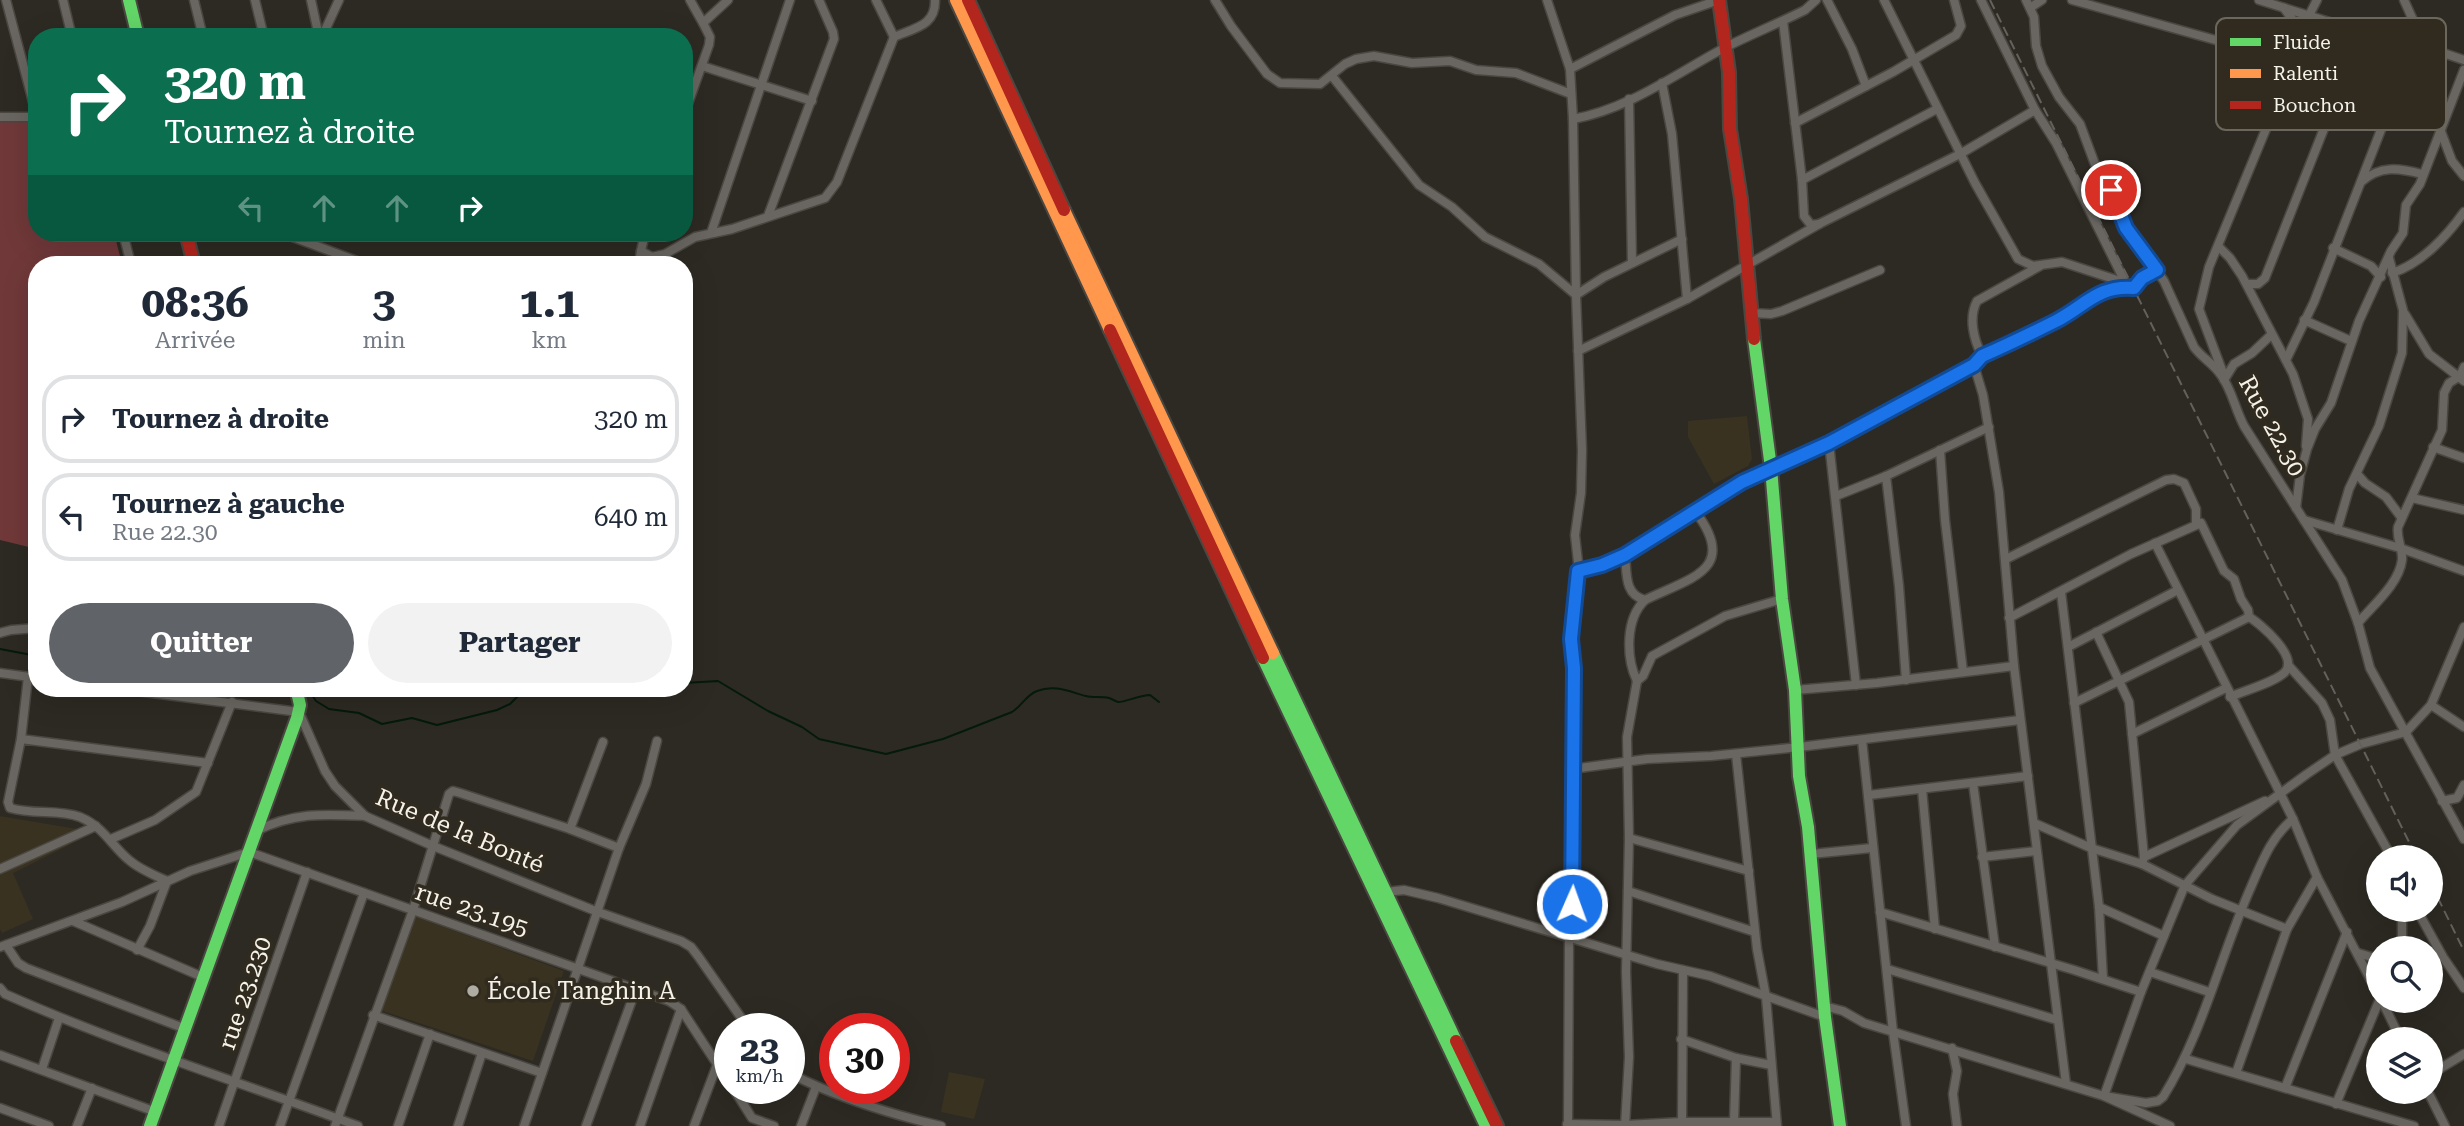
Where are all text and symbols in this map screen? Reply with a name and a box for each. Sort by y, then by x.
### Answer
legend [2216,18,2446,130]
text: Fluide [2273,31,2331,54]
text: 320 m [164,54,306,111]
icon: right [49,56,140,147]
text: Ralenti [2273,62,2338,85]
text: Bouchon [2273,94,2356,117]
text: Tournez à droite [164,113,415,151]
pin [2081,160,2141,220]
icon: arrive [2092,171,2130,209]
icon: left [232,189,270,227]
icon: ahead [305,189,343,227]
icon: ahead [378,189,416,227]
icon: right [451,189,489,227]
text: 08:36 [142,278,249,327]
text: 3 [372,278,396,327]
text: 1.1 [519,278,579,327]
text: Arrivée [155,327,235,354]
text: min [362,327,406,354]
text: km [532,327,567,354]
street label: Rue 22.30 [2233,371,2311,481]
icon: right [53,400,91,438]
text: Tournez à droite [112,404,329,434]
text: 320 m [594,404,668,434]
text: Tournez à gauche [112,489,345,519]
icon: left [53,498,91,536]
text: 640 m [594,502,668,532]
text: Rue 22.30 [112,519,218,546]
button: Quitter [49,603,354,683]
button: Partager [368,603,672,683]
street label: Rue de la Bonté [372,783,548,879]
map controls [2366,845,2443,1104]
button: sound [2366,845,2443,922]
position arrow [1535,867,1609,941]
street label: rue 23.195 [412,878,532,942]
street label: rue 23.230 [213,933,277,1053]
button: search [2366,936,2443,1013]
place label: École Tanghin A [487,976,676,1005]
marker: École Tanghin A [465,983,481,999]
speed limit sign: 30 [819,1013,910,1104]
button: layers [2366,1027,2443,1104]
text: 23 [740,1029,779,1070]
text: km/h [735,1065,784,1086]

